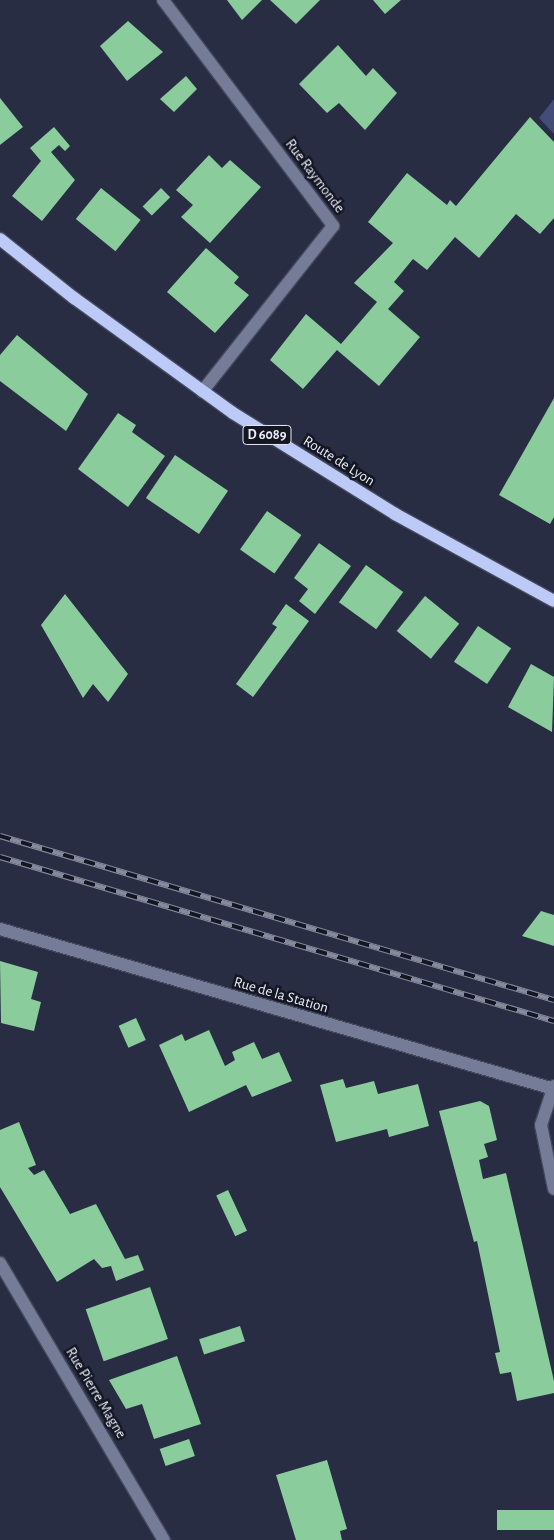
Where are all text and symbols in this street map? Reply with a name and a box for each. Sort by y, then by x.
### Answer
street label: Rue Raymonde [281,136,349,216]
road number: D 6089 [242,424,292,446]
street label: Route de Lyon [300,432,378,490]
street label: Rue de la Station [232,973,330,1017]
street label: Rue Pierre Magne [62,1344,130,1442]

